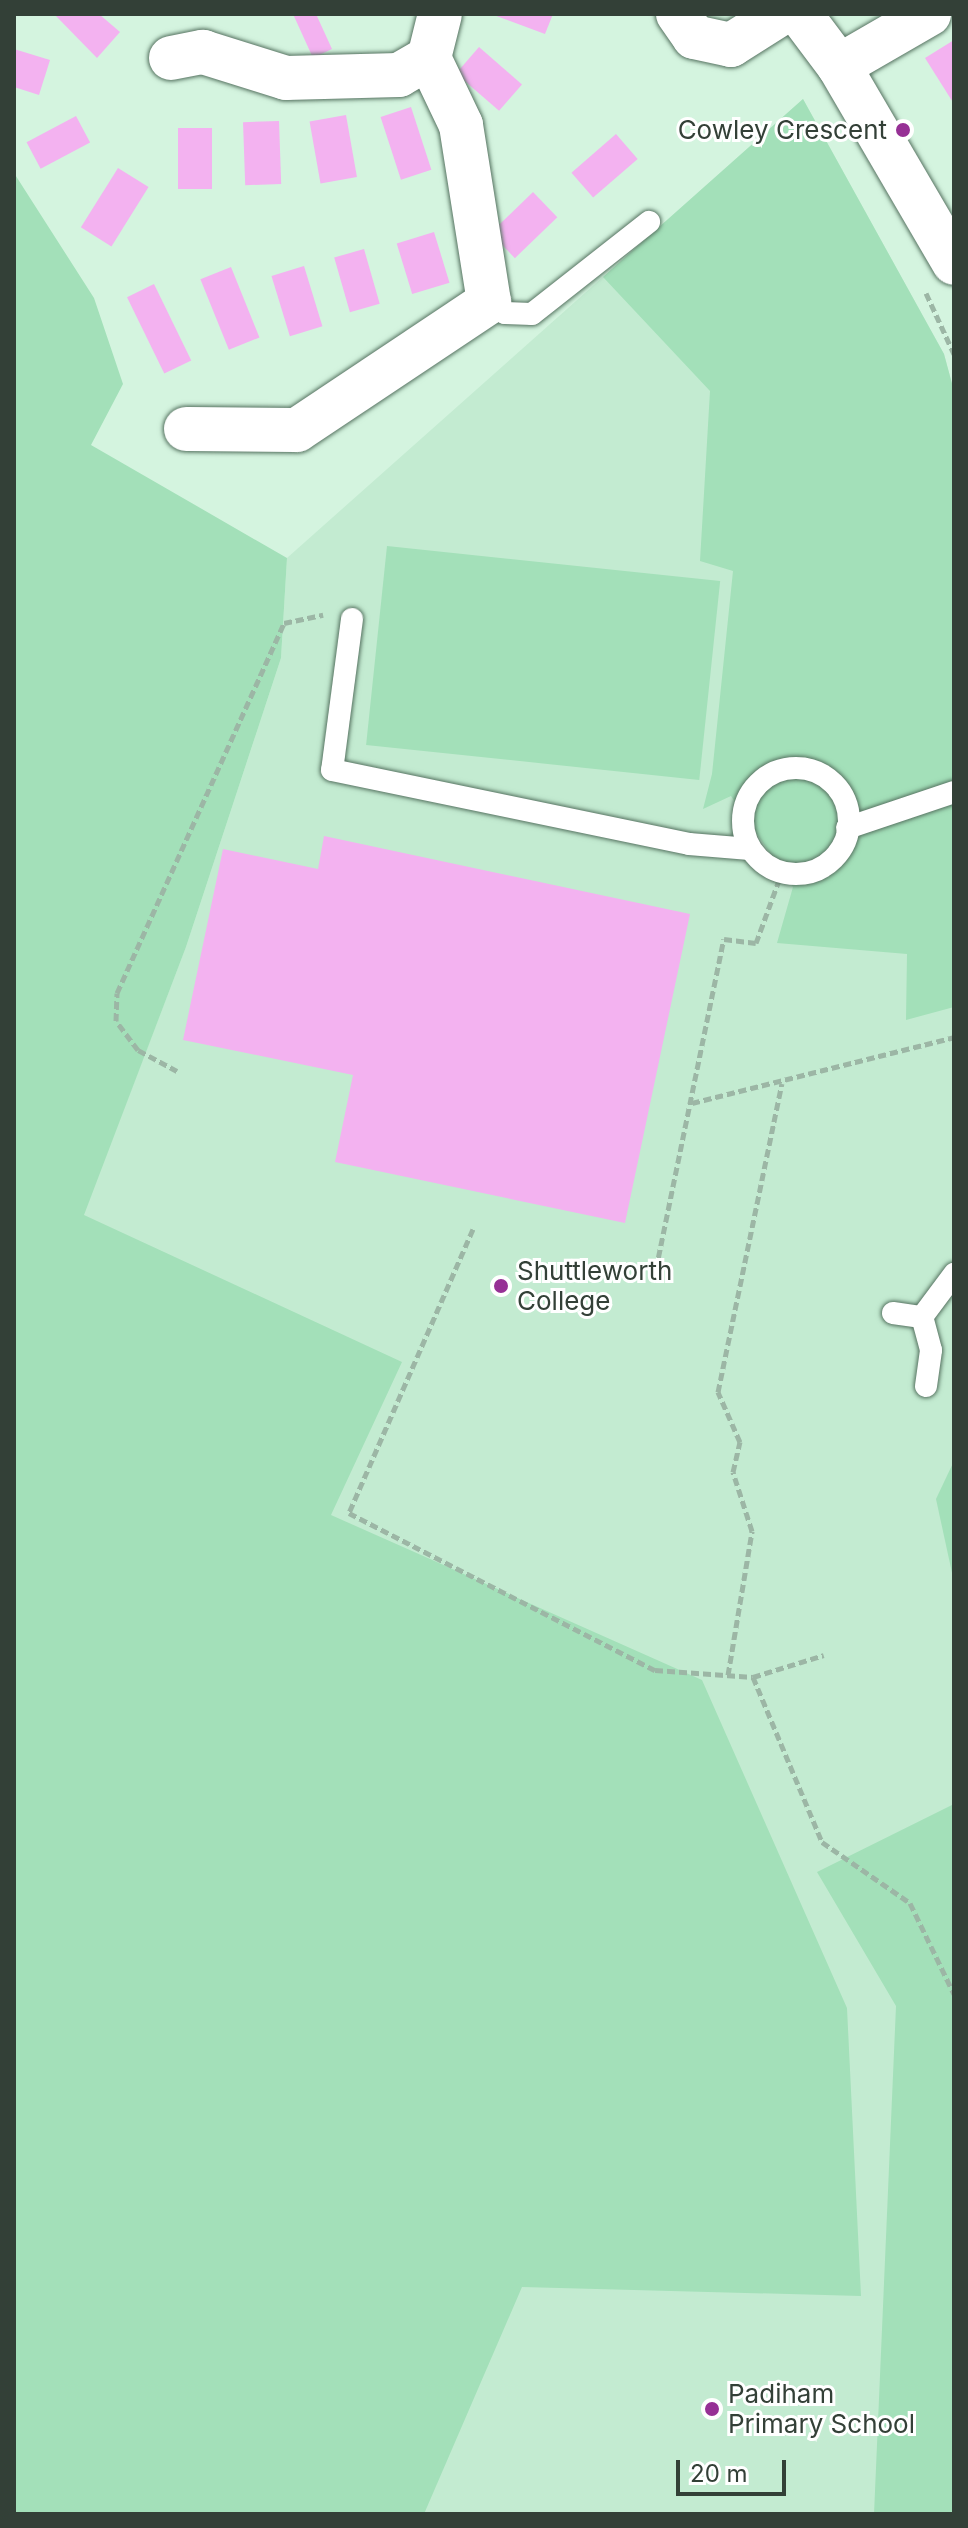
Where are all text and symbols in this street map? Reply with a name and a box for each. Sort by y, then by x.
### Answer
place label: Cowley Crescent [678,114,887,146]
marker: Cowley Crescent [894,121,912,139]
place label: Shuttleworth College [517,1255,672,1316]
marker: Shuttleworth College [492,1277,510,1295]
place label: Padiham Primary School [728,2378,915,2440]
marker: Padiham Primary School [703,2400,721,2418]
scale bar [680,2444,790,2494]
text: 20 m [690,2459,748,2488]

